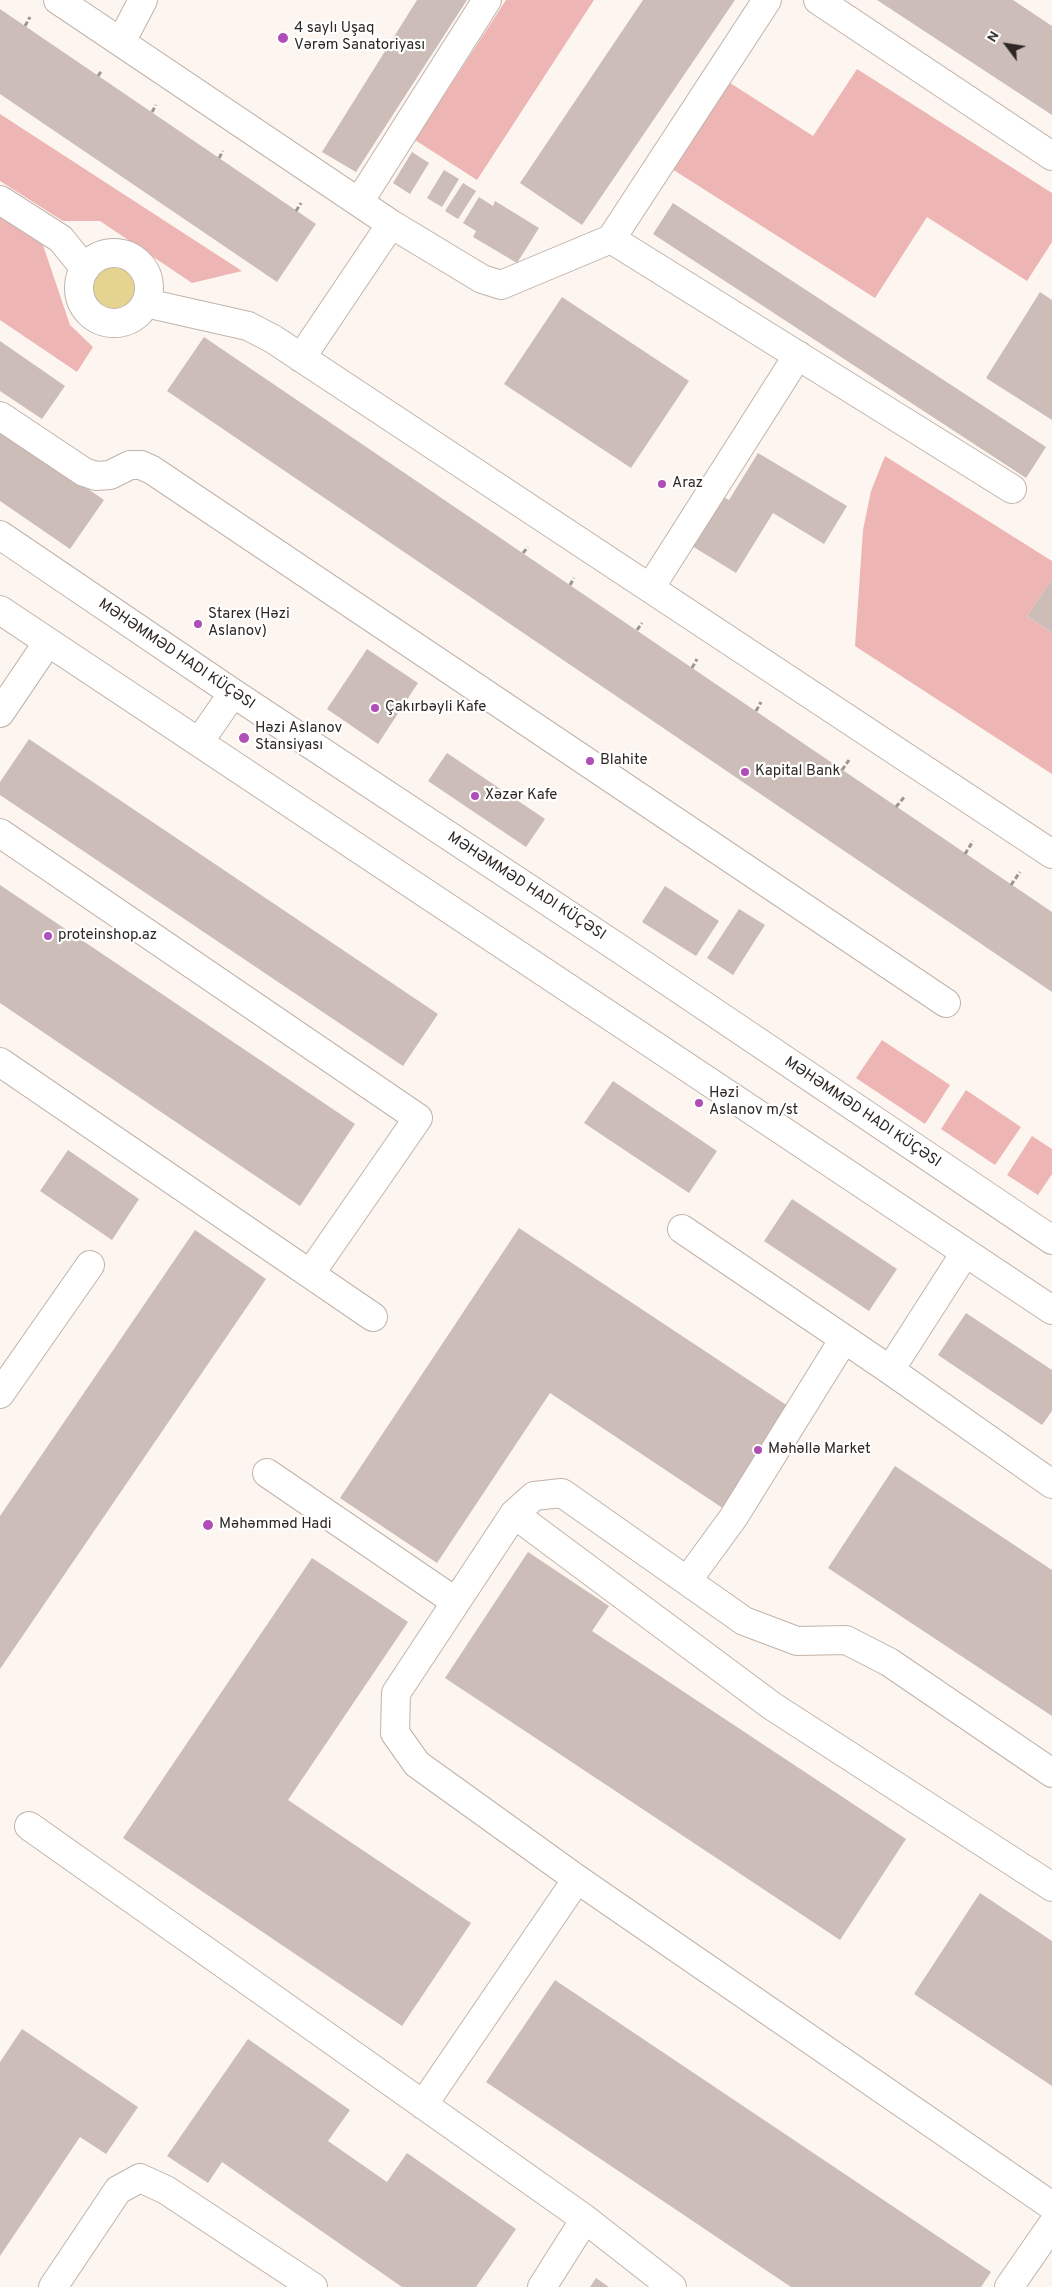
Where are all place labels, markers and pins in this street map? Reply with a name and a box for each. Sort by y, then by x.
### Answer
place label: 4 saylı Uşaq Vərəm Sanatoriyası [294,20,425,55]
marker: 4 saylı Uşaq Vərəm Sanatoriyası [276,31,290,45]
place label: Araz [672,475,703,493]
marker: Araz [656,478,668,490]
place label: Starex (Həzi Aslanov) [208,606,290,641]
marker: Starex (Həzi Aslanov) [192,618,204,630]
place label: Çakırbəyli Kafe [385,699,486,717]
marker: Çakırbəyli Kafe [369,702,381,714]
place label: Həzi Aslanov Stansiyası [255,720,342,755]
marker: Həzi Aslanov Stansiyası [237,731,251,745]
place label: Blahite [600,752,648,770]
marker: Blahite [584,755,596,767]
place label: Kapital Bank [755,763,840,781]
marker: Kapital Bank [739,766,751,778]
place label: Xəzər Kafe [485,787,557,805]
marker: Xəzər Kafe [469,790,481,802]
place label: proteinshop.az [58,927,157,945]
marker: proteinshop.az [42,930,54,942]
place label: Həzi Aslanov m/st [709,1085,798,1120]
marker: Həzi Aslanov m/st [693,1097,705,1109]
place label: Mәhәllә Market [768,1441,871,1459]
marker: Mәhәllә Market [752,1444,764,1456]
place label: Məhəmməd Hadi [219,1516,332,1534]
marker: Məhəmməd Hadi [201,1518,215,1532]

